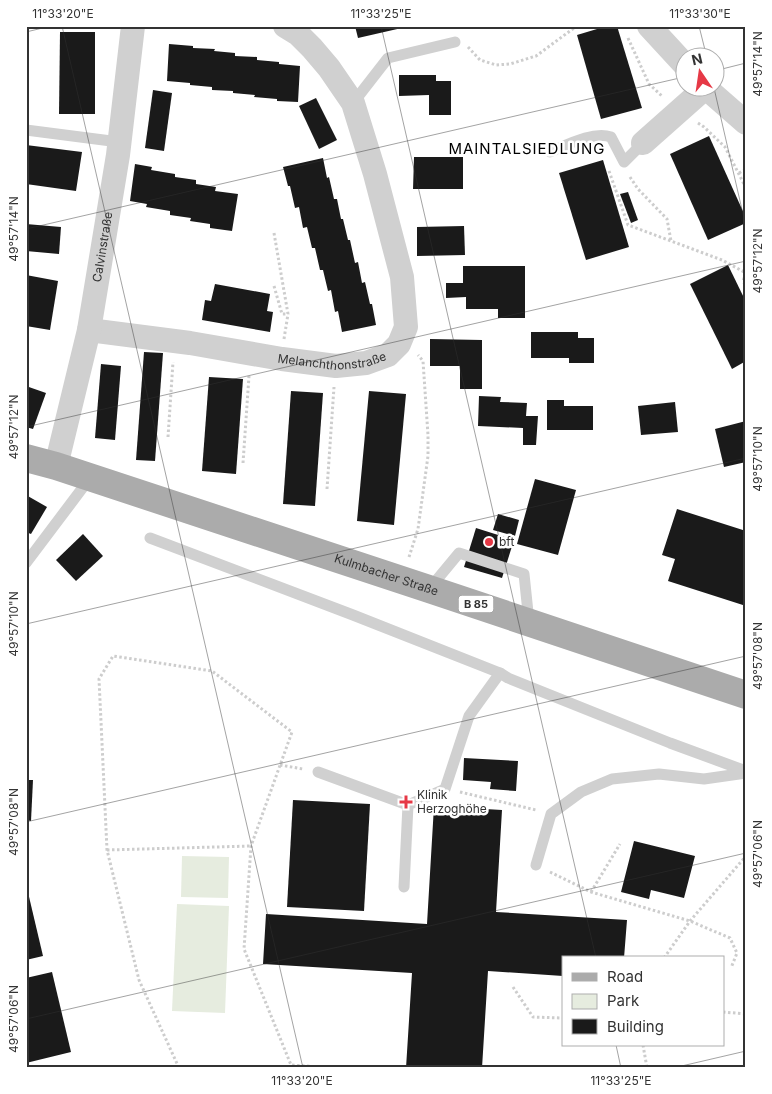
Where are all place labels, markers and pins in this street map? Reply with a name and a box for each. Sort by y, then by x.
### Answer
place label: bft [499,534,514,549]
marker: bft [483,536,495,548]
place label: Klinik Herzoghöhe [417,787,487,816]
marker: Klinik Herzoghöhe [399,795,413,809]

